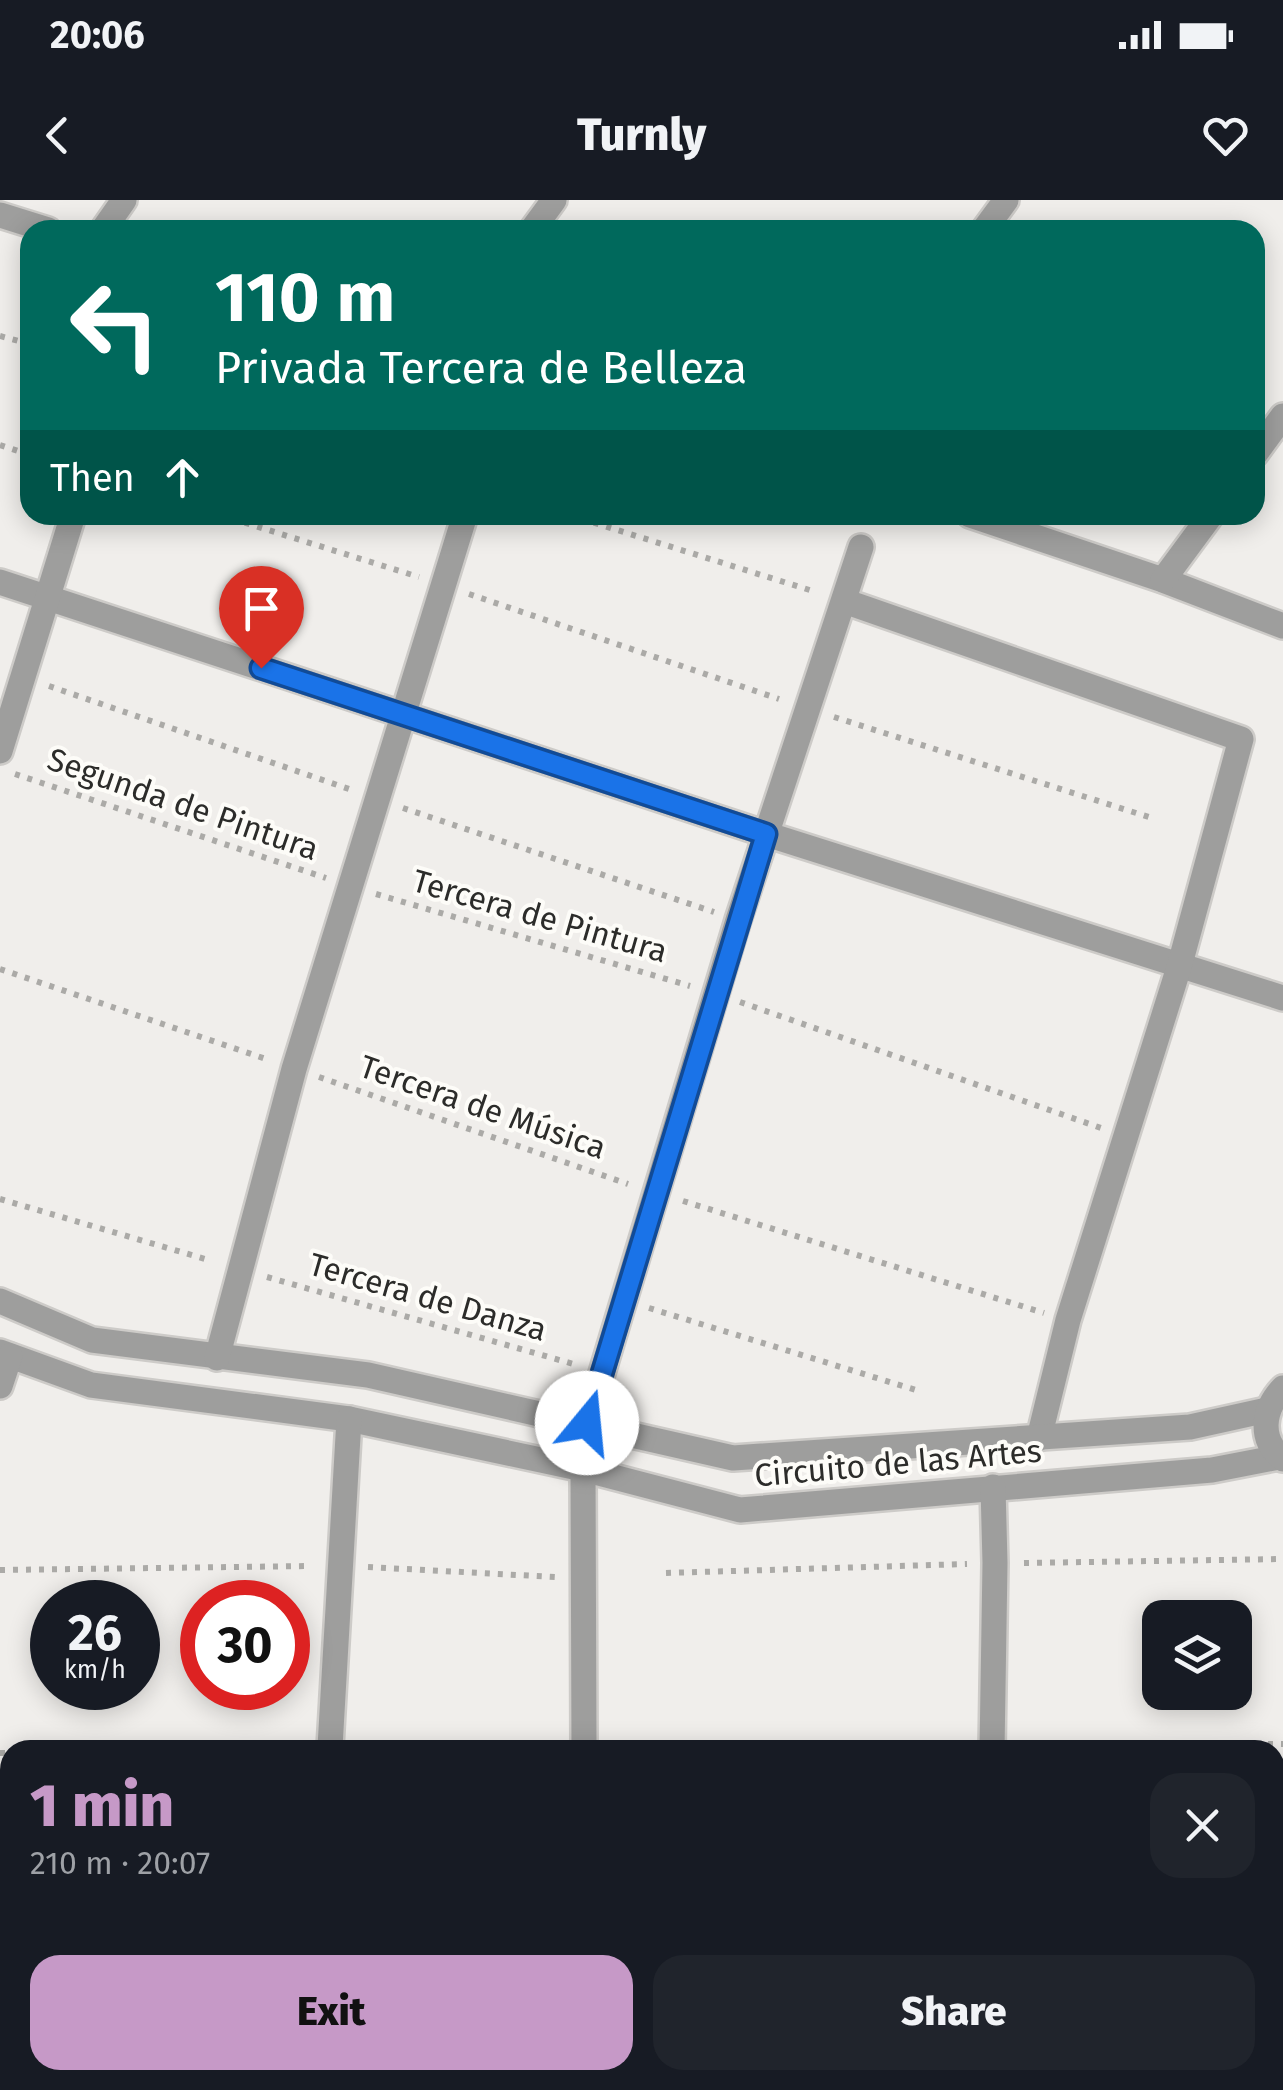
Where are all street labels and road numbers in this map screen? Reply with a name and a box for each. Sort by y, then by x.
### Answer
street label: Segunda de Pintura [43,740,323,868]
street label: Tercera de Pintura [408,861,672,971]
street label: Tercera de Música [355,1047,611,1167]
street label: Tercera de Danza [305,1245,551,1349]
street label: Circuito de las Artes [753,1432,1043,1494]

